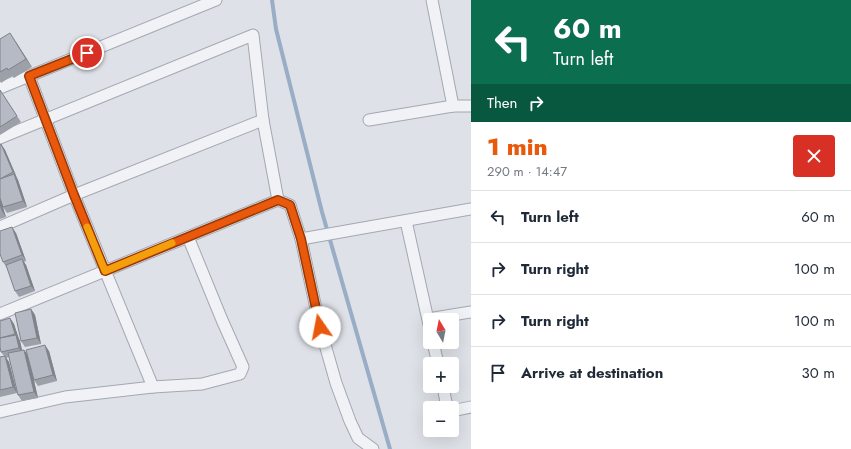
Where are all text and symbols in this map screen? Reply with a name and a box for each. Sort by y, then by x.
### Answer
text: 60 m [553,8,622,49]
icon: left [487,16,539,68]
pin [70,36,104,70]
icon: arrive [76,42,98,64]
text: Turn left [553,46,613,72]
text: Then [487,92,517,114]
icon: right [525,92,547,114]
text: 1 min [487,129,548,164]
button: close [793,135,835,177]
text: 290 m · 14:47 [487,162,567,181]
icon: left [487,206,509,228]
text: Turn left [521,206,579,228]
text: 60 m [801,206,835,228]
icon: right [487,258,509,280]
text: Turn right [521,258,589,280]
text: 100 m [794,258,835,280]
position arrow [299,306,341,348]
icon: right [487,310,509,332]
text: Turn right [521,310,589,332]
text: 100 m [794,310,835,332]
north arrow [423,313,459,349]
map controls [423,313,459,437]
button: + [423,357,459,393]
icon: arrive [487,362,509,384]
text: Arrive at destination [521,362,663,384]
text: 30 m [802,362,835,384]
button: − [423,401,459,437]

